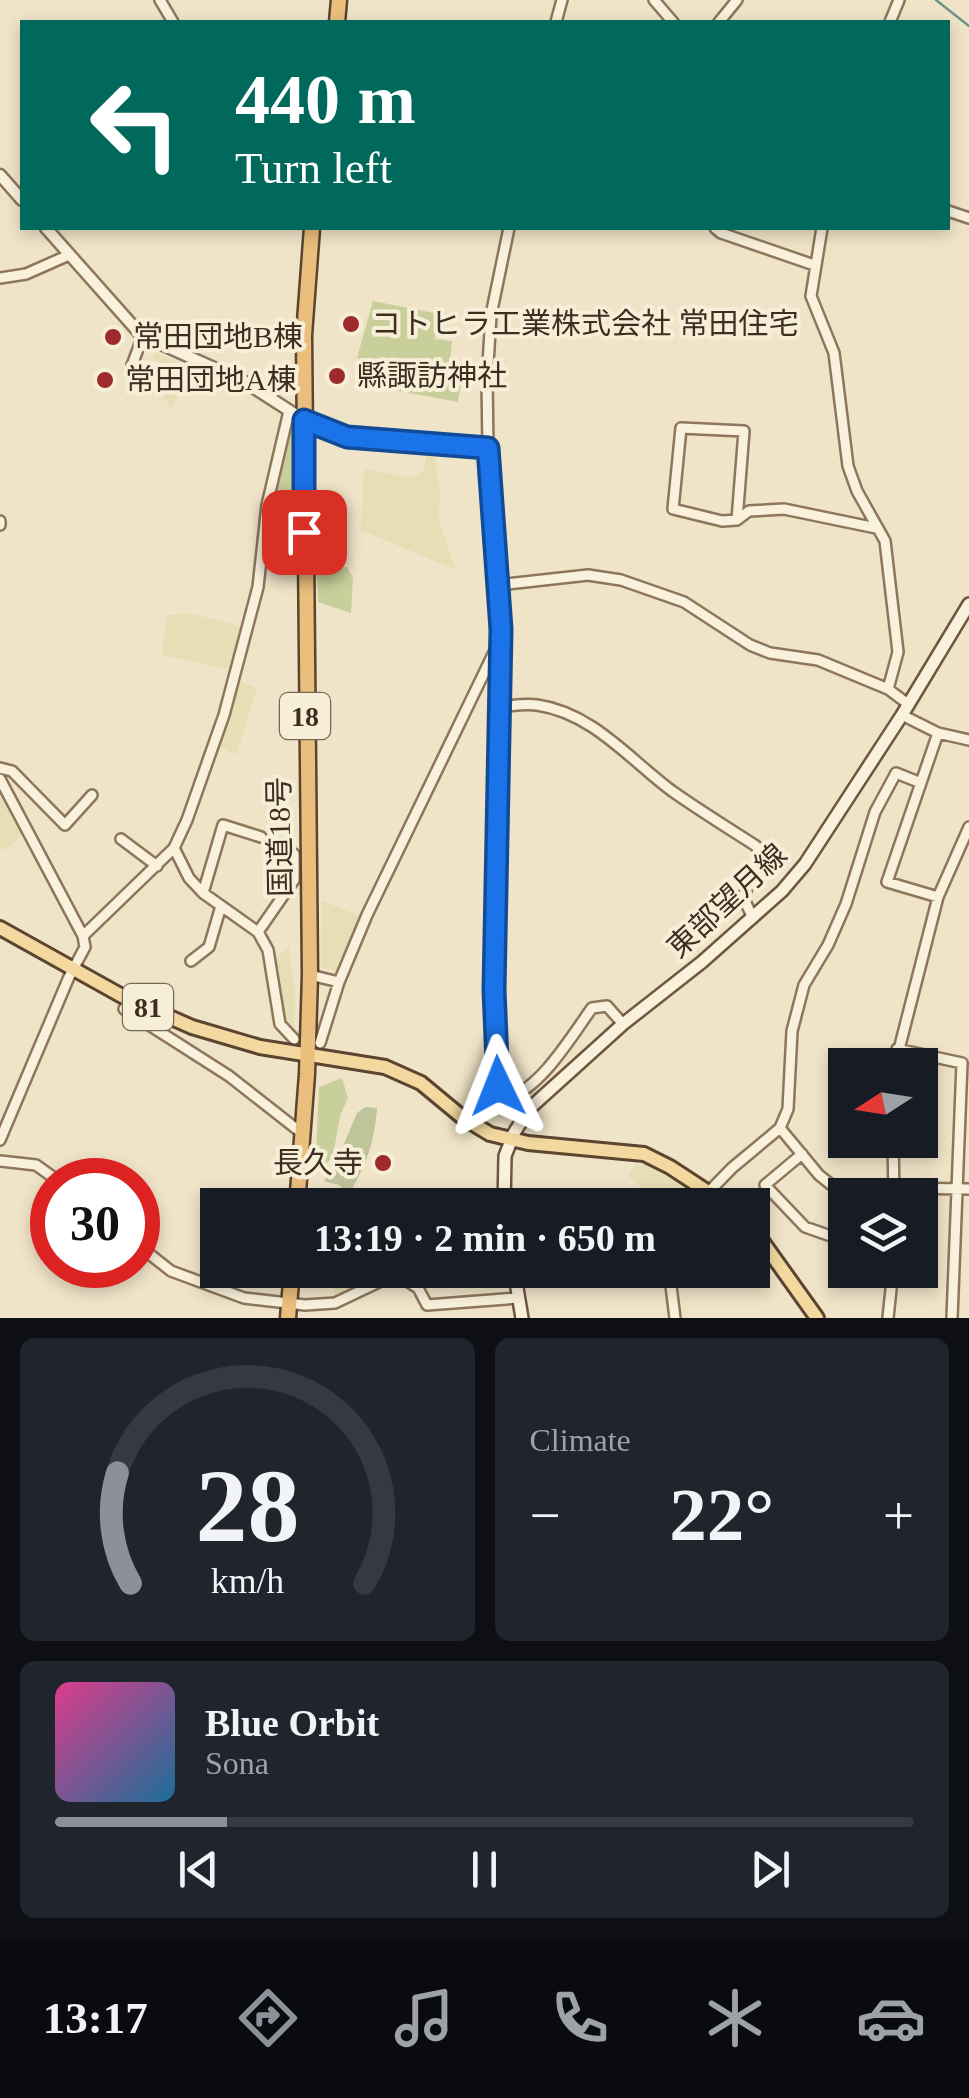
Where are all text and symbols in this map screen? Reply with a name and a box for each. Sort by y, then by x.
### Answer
icon: left [70,60,200,190]
text: 440 m [235,61,416,138]
text: Turn left [235,143,392,193]
place label: コトヒラ工業株式会社 常田住宅 [371,307,799,340]
marker: コトヒラ工業株式会社 常田住宅 [340,313,362,335]
place label: 常田団地B棟 [133,320,303,353]
marker: 常田団地B棟 [102,326,124,348]
place label: 縣諏訪神社 [357,359,507,392]
place label: 常田団地A棟 [125,363,297,396]
marker: 縣諏訪神社 [326,365,348,387]
marker: 常田団地A棟 [94,369,116,391]
pin [262,490,347,575]
icon: arrive [277,505,332,560]
road number: 18 [280,693,330,739]
street label: 国道18号 [262,777,297,897]
street label: 東部望月線 [661,837,793,964]
road number: 81 [123,984,173,1030]
position arrow [446,1034,550,1138]
north arrow [828,1048,938,1158]
map controls [828,1048,938,1288]
place label: 長久寺 [273,1146,363,1179]
marker: 長久寺 [372,1152,394,1174]
speed limit sign: 30 [30,1158,160,1288]
button: layers [828,1178,938,1288]
text: 13:19 · 2 min · 650 m [314,1217,656,1259]
text: Climate [530,1422,631,1458]
text: 28 [195,1448,299,1563]
text: 22° [669,1473,774,1556]
text: − [530,1485,561,1546]
text: + [883,1485,914,1546]
text: km/h [211,1561,284,1601]
text: Blue Orbit [205,1702,379,1744]
text: Sona [205,1745,269,1781]
icon: previous [171,1842,226,1897]
icon: pause [457,1842,512,1897]
icon: next [743,1842,798,1897]
icon: directions [233,1983,303,2053]
icon: music [389,1983,459,2053]
icon: phone [545,1983,615,2053]
icon: climate [700,1983,770,2053]
icon: car [856,1983,926,2053]
text: 13:17 [43,1993,148,2043]

